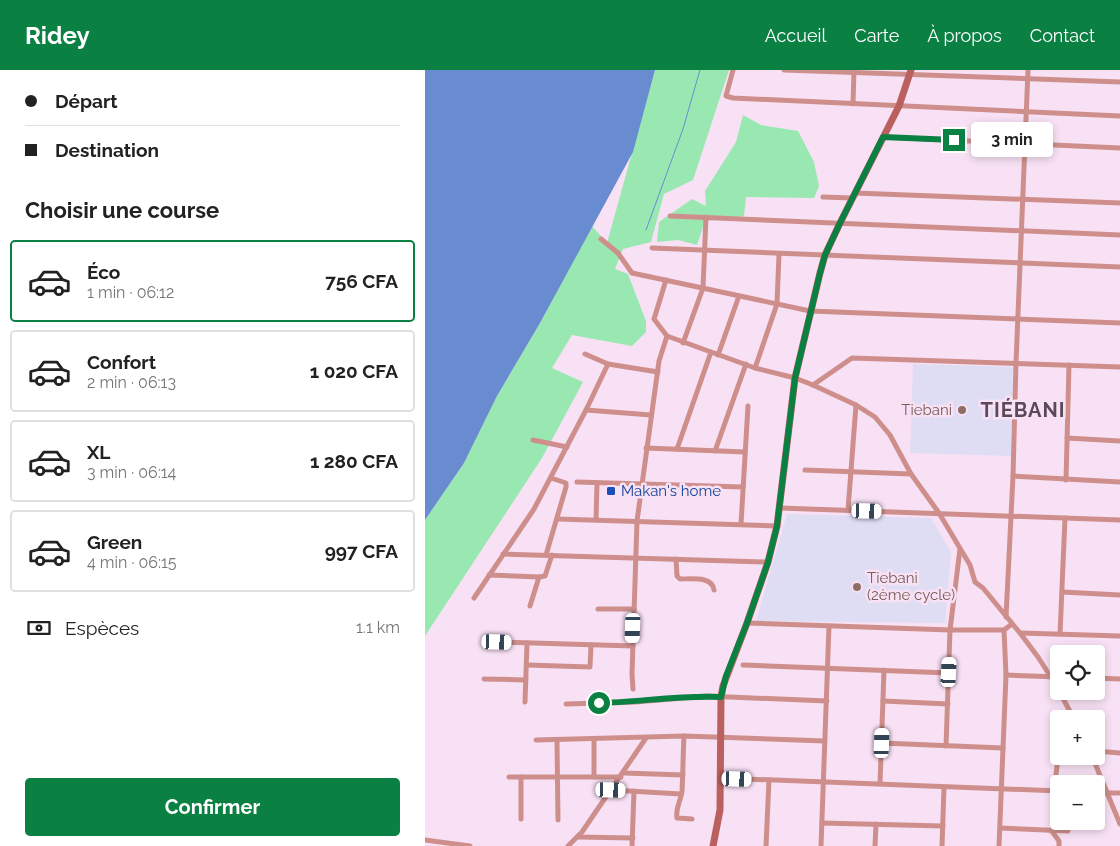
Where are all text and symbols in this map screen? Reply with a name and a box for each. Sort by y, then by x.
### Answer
text: Ridey [25,21,90,50]
text: Accueil [765,25,826,46]
text: Carte [854,25,899,46]
text: À propos [927,25,1002,46]
text: Contact [1030,25,1095,46]
text: Départ [55,90,118,112]
callout: 3 min [971,122,1054,158]
route end [943,129,965,151]
text: 3 min [991,130,1033,149]
text: Destination [55,139,159,161]
text: Choisir une course [25,197,219,223]
icon: car [27,259,72,304]
text: Éco [87,261,120,283]
text: 756 CFA [325,270,398,292]
text: 1 min · 06:12 [87,283,174,302]
icon: car [27,349,72,394]
text: Confort [87,351,156,373]
text: 1 020 CFA [310,360,398,382]
text: 2 min · 06:13 [87,373,176,392]
district label: TIÉBANI [981,398,1065,422]
place label: Tiebani [901,401,952,419]
marker: Tiebani [956,404,968,416]
icon: car [27,439,72,484]
text: XL [87,441,110,463]
text: 1 280 CFA [310,450,398,472]
text: 3 min · 06:14 [87,463,176,482]
place label: Makan's home [621,482,721,500]
marker: Makan's home [605,485,617,497]
car [851,503,882,519]
icon: car [27,529,72,574]
text: Green [87,531,142,553]
text: 997 CFA [325,540,398,562]
text: 4 min · 06:15 [87,553,177,572]
place label: Tiebani (2ème cycle) [867,569,955,604]
marker: Tiebani (2ème cycle) [851,581,863,593]
car [624,613,641,643]
icon: cash [25,614,53,642]
text: Espèces [65,617,139,639]
text: 1.1 km [356,618,400,637]
car [481,634,512,650]
map controls [1050,645,1105,830]
button: locate [1050,645,1105,700]
car [940,657,957,687]
route start [588,692,610,714]
button: + [1050,710,1105,765]
car [873,728,890,758]
car [721,771,752,787]
button: − [1050,775,1105,830]
button: Confirmer [25,778,400,836]
car [595,782,626,798]

